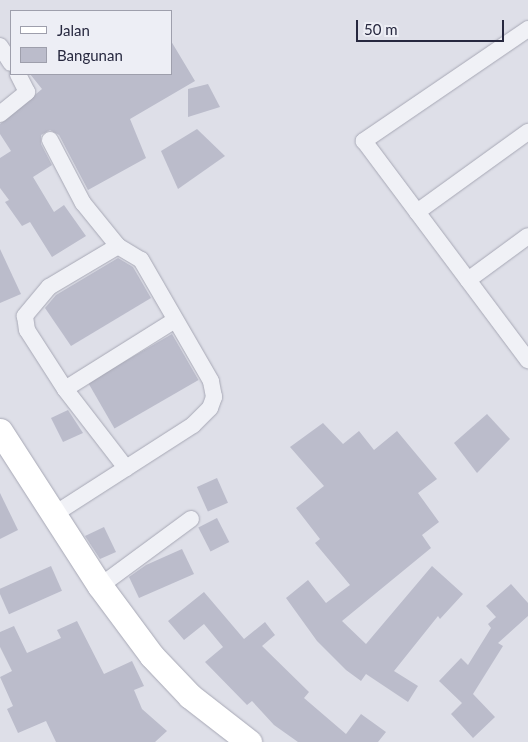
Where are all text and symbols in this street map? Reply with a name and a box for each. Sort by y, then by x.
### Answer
legend [10,10,172,75]
scale bar [358,10,506,42]
text: 50 m [364,20,398,38]
text: Jalan [57,21,90,39]
text: Bangunan [57,46,123,64]

